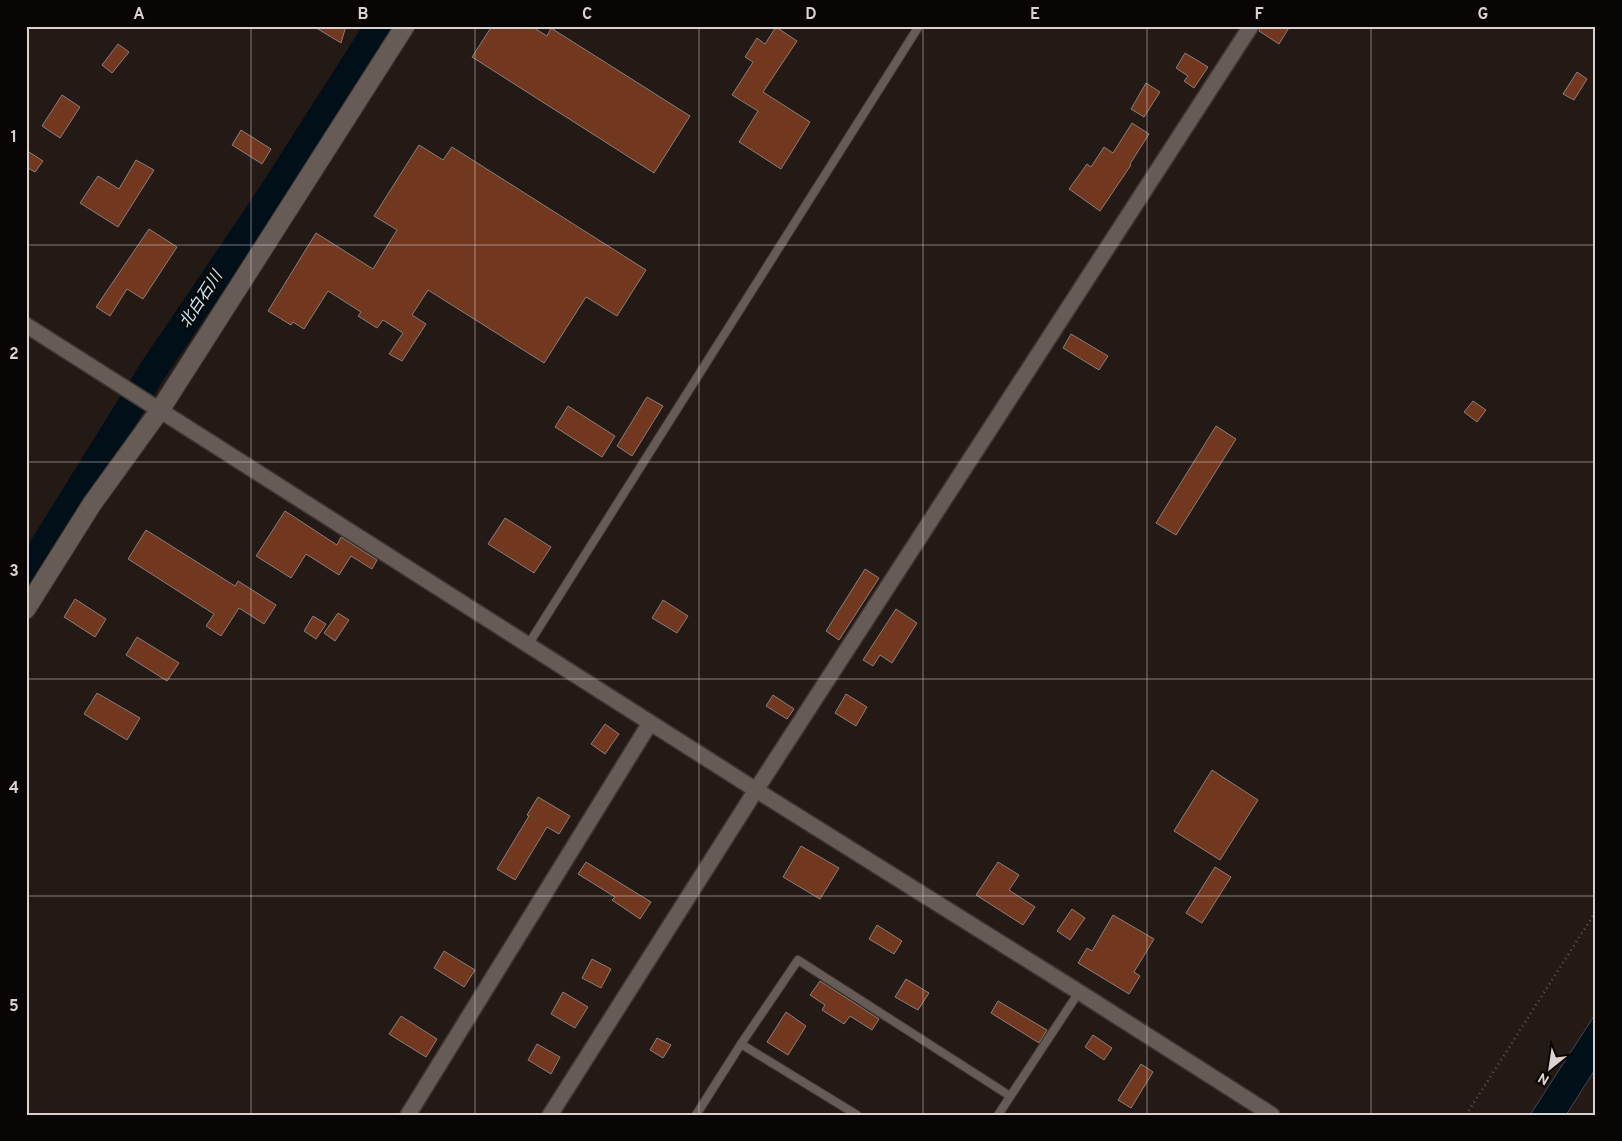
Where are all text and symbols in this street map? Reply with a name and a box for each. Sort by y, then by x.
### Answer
text: A [133,5,145,25]
text: B [357,5,369,25]
text: C [582,5,592,25]
text: D [805,5,817,25]
text: E [1030,5,1040,25]
text: F [1254,5,1264,25]
text: G [1478,5,1488,25]
text: 1 [11,128,17,148]
water label: 北白石川 [176,266,229,332]
text: 2 [9,345,19,365]
text: 3 [9,562,19,582]
text: 4 [9,779,19,799]
text: 5 [9,997,19,1017]
north arrow [1524,1044,1574,1094]
text: N [1536,1068,1553,1088]

